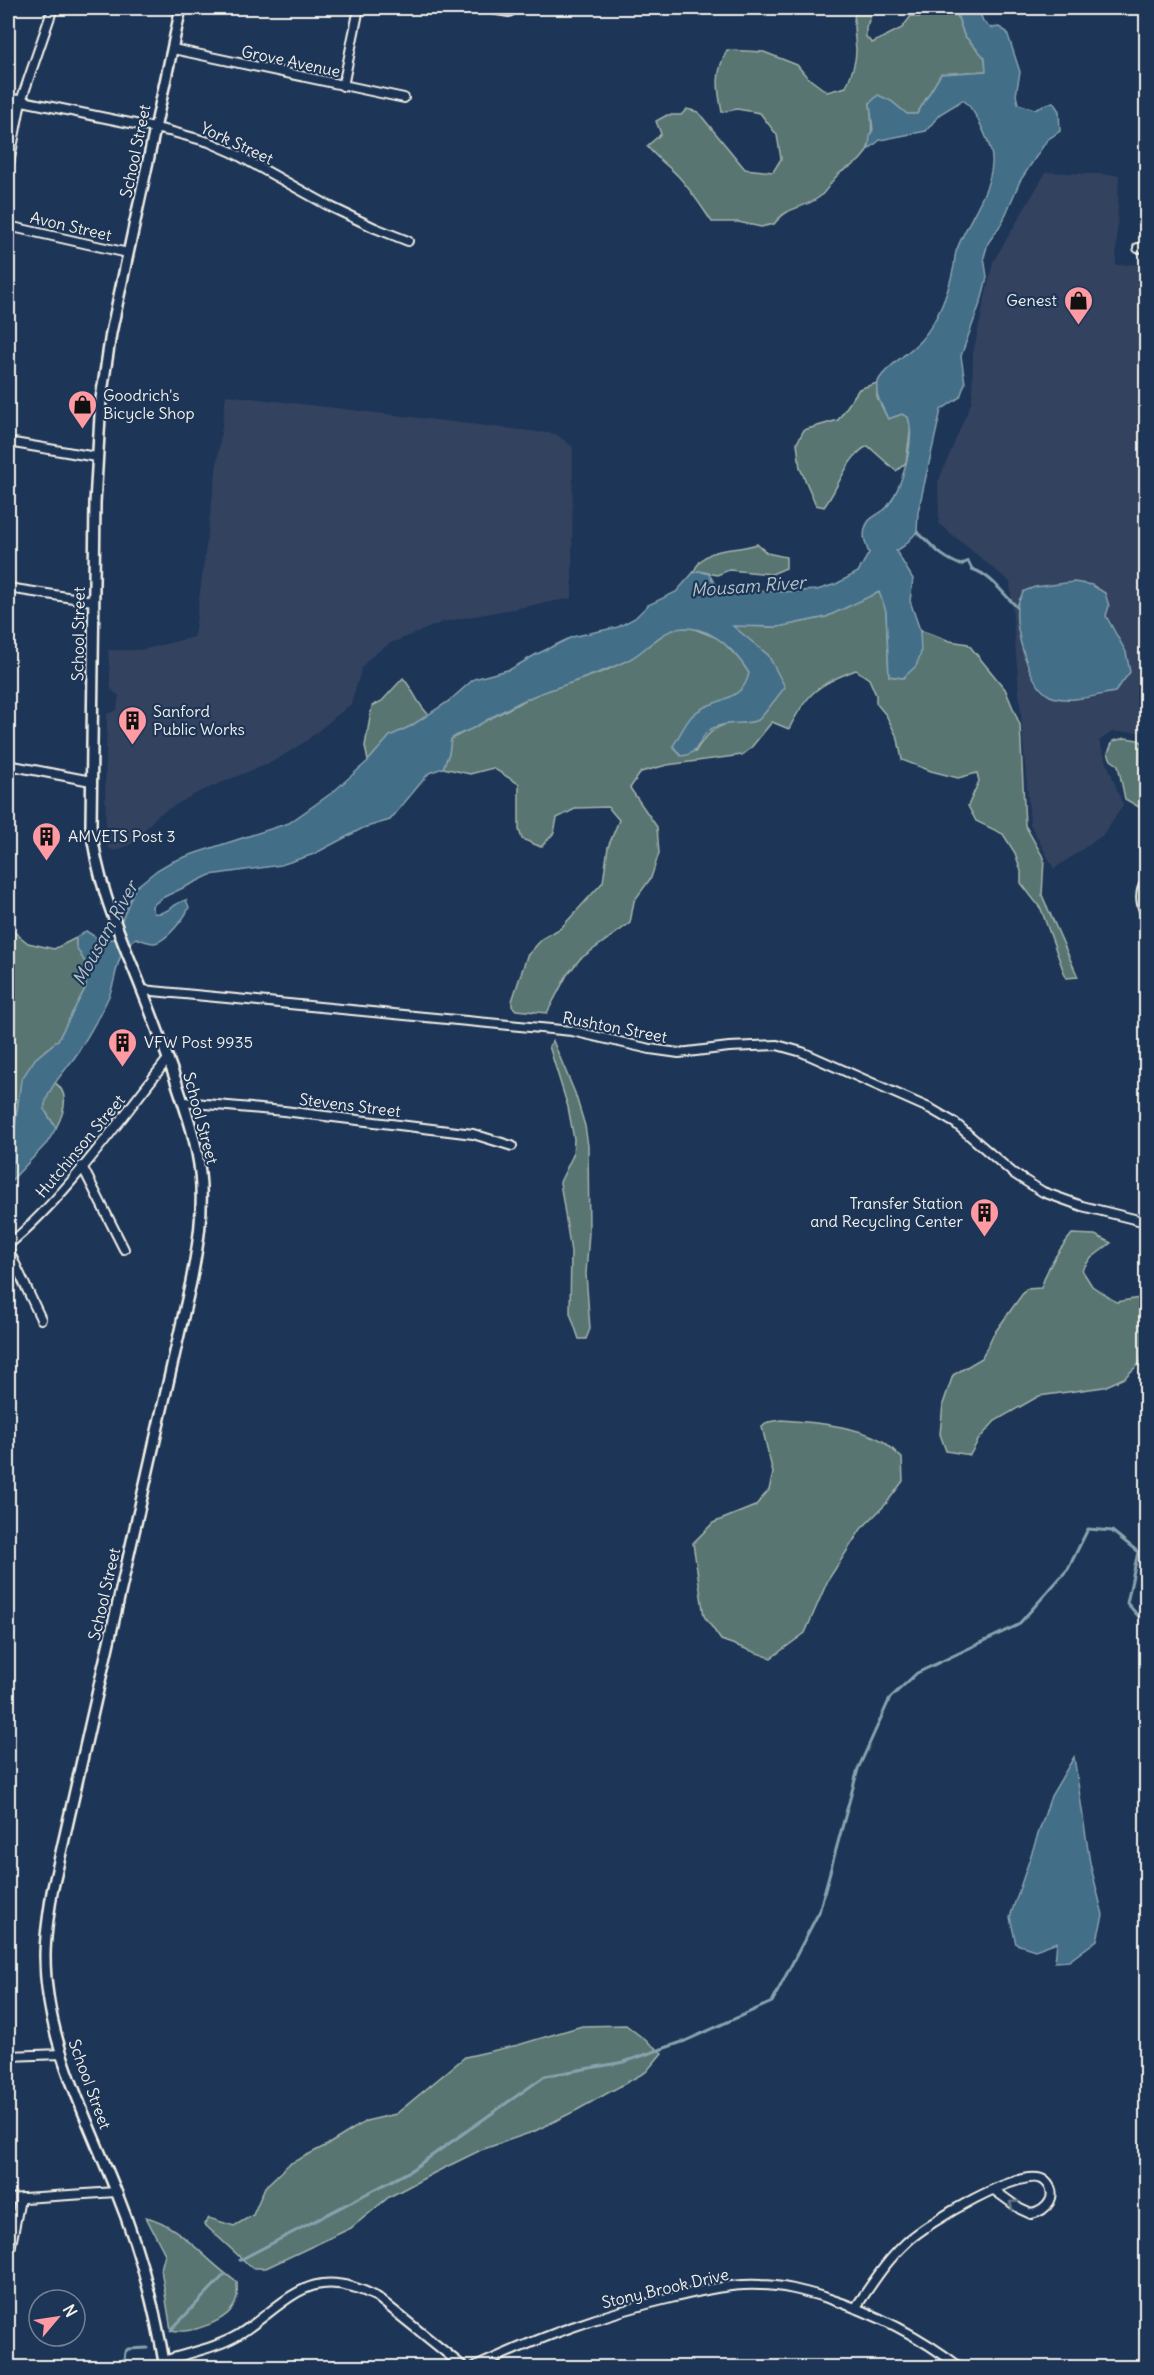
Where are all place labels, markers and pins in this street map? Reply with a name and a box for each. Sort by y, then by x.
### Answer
shop icon: Genest [1062,284,1094,326]
place label: Genest [1006,290,1058,310]
place label: Goodrich's Bicycle Shop [103,385,195,423]
shop icon: Goodrich's Bicycle Shop [66,388,98,430]
place label: Sanford Public Works [153,701,245,739]
building icon: Sanford Public Works [116,704,148,746]
building icon: AMVETS Post 3 [31,820,63,862]
place label: AMVETS Post 3 [68,826,176,846]
building icon: VFW Post 9935 [107,1026,139,1068]
place label: VFW Post 9935 [144,1032,253,1052]
place label: Transfer Station and Recycling Center [810,1193,963,1231]
building icon: Transfer Station and Recycling Center [968,1196,1000,1238]

